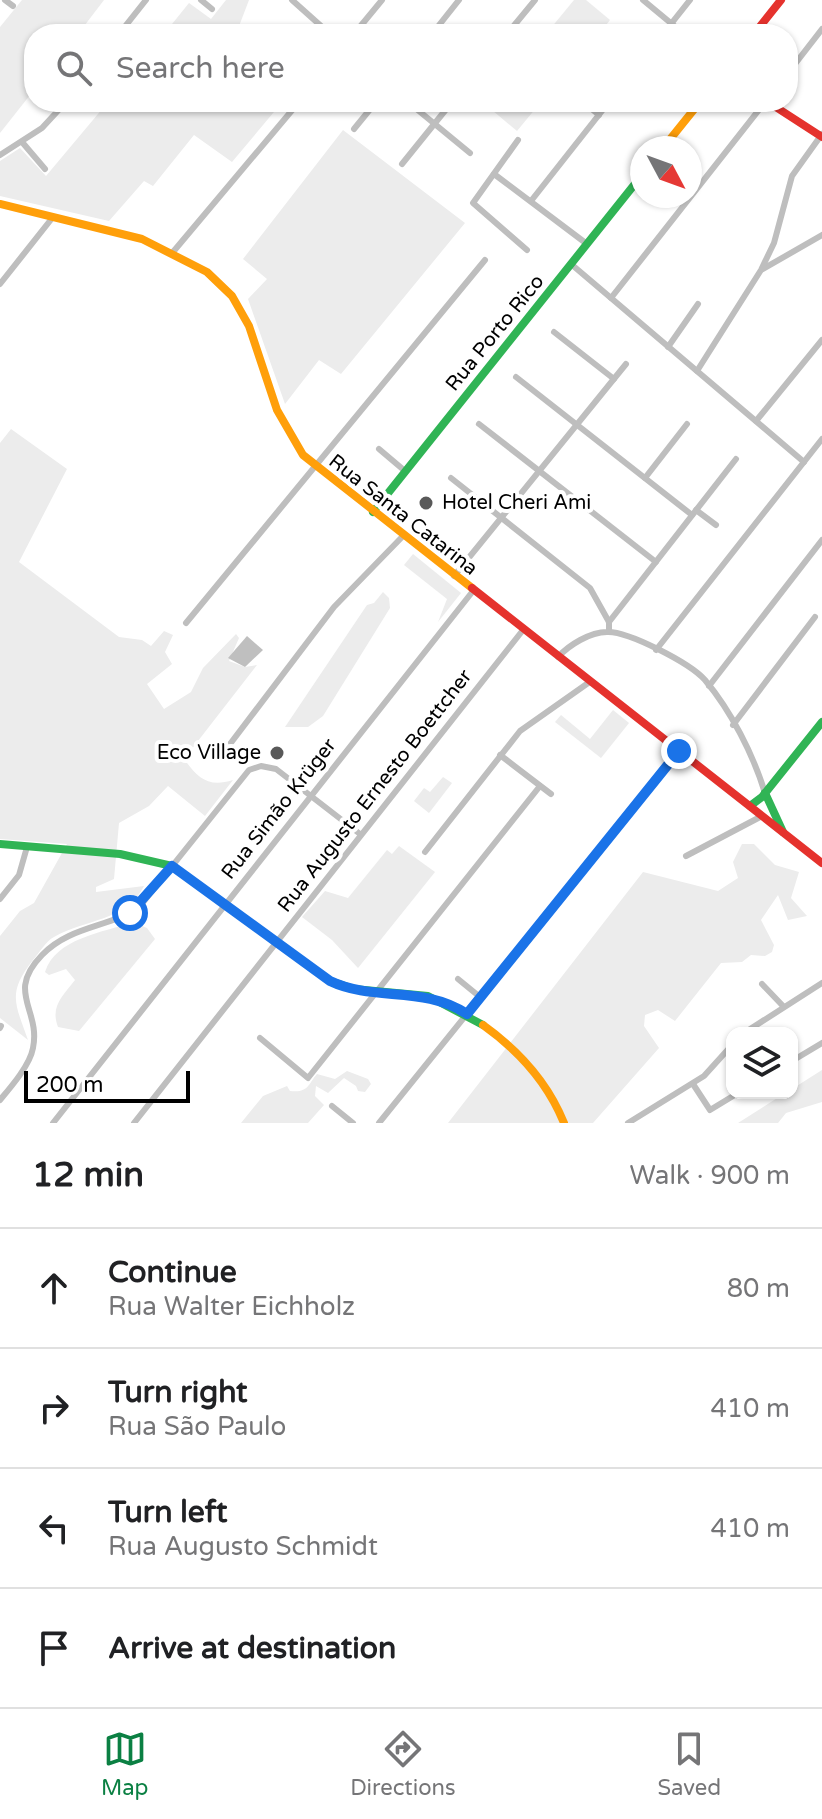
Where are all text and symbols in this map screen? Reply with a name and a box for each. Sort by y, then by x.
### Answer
search box [24,24,798,112]
icon: search [52,46,96,90]
text: Search here [116,50,285,87]
north arrow [630,136,702,208]
street label: Rua Porto Rico [441,270,549,396]
street label: Rua Santa Catarina [324,449,482,581]
place label: Hotel Cheri Ami [442,491,591,515]
marker: Hotel Cheri Ami [417,494,435,512]
street label: Rua Augusto Ernesto Boettcher [273,665,477,917]
route end [661,733,697,769]
street label: Rua Simão Krüger [217,734,342,884]
place label: Eco Village [157,741,261,765]
marker: Eco Village [268,744,286,762]
route start [112,895,148,931]
map controls [726,1027,798,1099]
button: layers [726,1027,798,1099]
scale bar [24,1067,190,1103]
text: 200 m [36,1072,103,1098]
text: 12 min [32,1155,144,1196]
text: Walk · 900 m [630,1160,790,1191]
text: Continue [108,1254,237,1291]
icon: ahead [32,1266,76,1310]
text: 80 m [727,1273,790,1304]
text: Rua Walter Eichholz [108,1291,355,1322]
text: Turn right [108,1374,248,1411]
icon: right [32,1386,76,1430]
text: 410 m [710,1393,790,1424]
text: Rua São Paulo [108,1411,286,1442]
text: Turn left [108,1494,227,1531]
icon: left [32,1506,76,1550]
text: 410 m [710,1513,790,1544]
text: Rua Augusto Schmidt [108,1531,378,1562]
icon: arrive [32,1626,76,1670]
text: Arrive at destination [108,1630,396,1667]
tab: Map [101,1727,148,1801]
tab: Directions [350,1727,456,1801]
tab: Saved [657,1727,721,1801]

